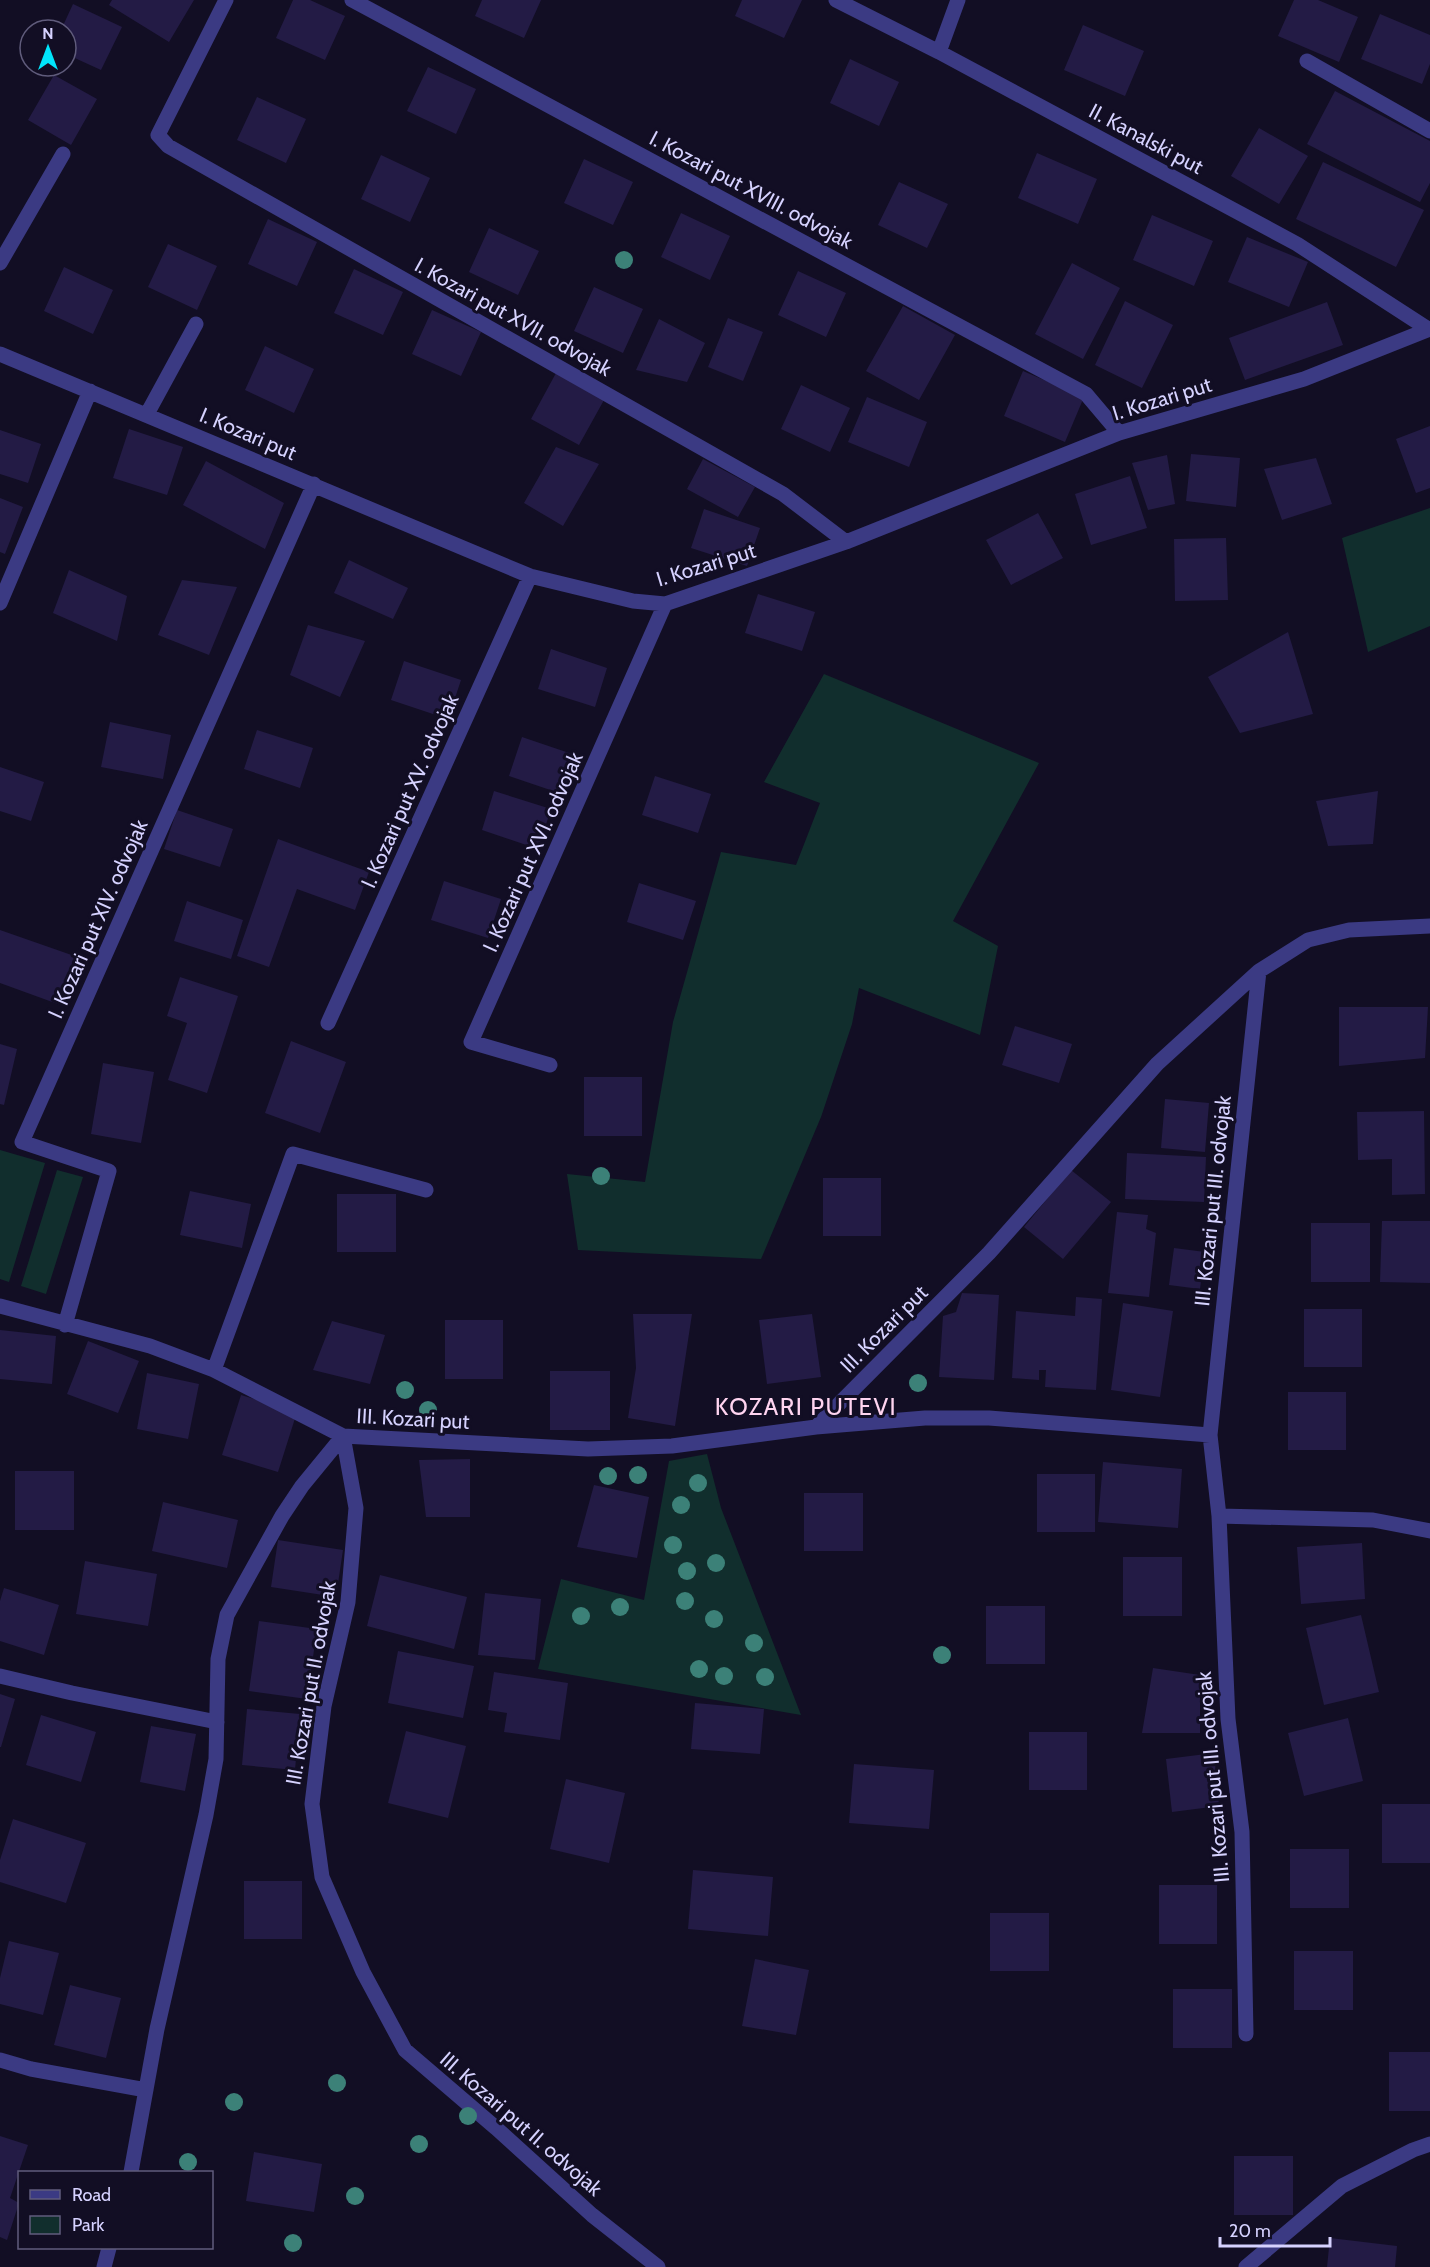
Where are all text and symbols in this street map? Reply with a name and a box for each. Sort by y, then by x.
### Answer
north arrow [18,18,78,78]
text: N [42,24,54,43]
street label: II. Kanalski put [1085,98,1208,179]
street label: I. Kozari put XVIII. odvojak [645,125,858,255]
street label: I. Kozari put XVII. odvojak [410,252,617,382]
street label: I. Kozari put [1109,372,1215,425]
street label: I. Kozari put [196,402,300,465]
street label: I. Kozari put [653,538,759,591]
street label: I. Kozari put XV. odvojak [356,689,465,892]
street label: I. Kozari put XVI. odvojak [477,748,589,956]
street label: I. Kozari put XIV. odvojak [42,815,154,1022]
street label: III. Kozari put III. odvojak [1189,1094,1237,1308]
street label: III. Kozari put [835,1280,933,1378]
district label: KOZARI PUTEVI [715,1392,897,1421]
street label: III. Kozari put [356,1403,470,1434]
street label: III. Kozari put II. odvojak [280,1578,342,1787]
street label: III. Kozari put III. odvojak [1191,1670,1235,1884]
street label: III. Kozari put II. odvojak [435,2046,608,2202]
legend [18,2171,213,2249]
text: Road [72,2184,111,2206]
scale bar [1220,2210,1330,2248]
text: Park [72,2214,105,2236]
text: 20 m [1229,2220,1271,2242]

